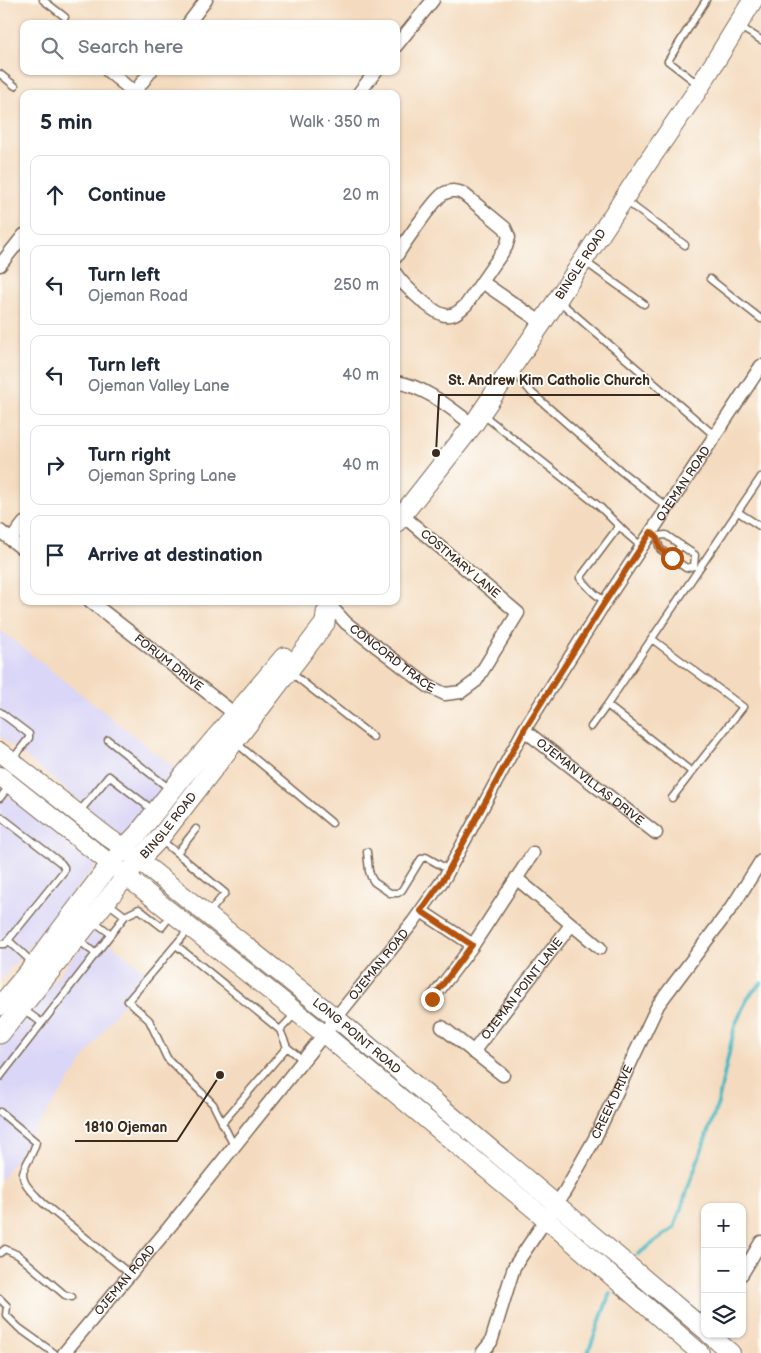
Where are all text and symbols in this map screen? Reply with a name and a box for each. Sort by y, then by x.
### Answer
search box [20,20,400,75]
icon: search [38,34,66,62]
text: Search here [78,36,183,59]
text: 5 min [40,110,93,135]
text: Walk · 350 m [289,113,380,132]
icon: ahead [41,181,69,209]
text: Continue [88,184,166,207]
text: 20 m [343,186,379,205]
street label: BINGLE ROAD [552,226,609,303]
text: Turn left [88,264,160,287]
icon: left [41,271,69,299]
text: 250 m [333,276,379,295]
text: Ojeman Road [88,287,188,306]
text: Turn left [88,354,160,377]
icon: left [41,361,69,389]
text: 40 m [342,366,379,385]
callout: St. Andrew Kim Catholic Church [439,366,660,395]
text: St. Andrew Kim Catholic Church [448,372,650,389]
text: Ojeman Valley Lane [88,377,230,396]
street label: OJEMAN ROAD [653,443,714,524]
text: Turn right [88,444,171,467]
icon: right [41,451,69,479]
text: 40 m [342,456,379,475]
text: Ojeman Spring Lane [88,467,236,486]
street label: COSTMARY LANE [417,526,503,602]
icon: arrive [41,541,69,569]
text: Arrive at destination [88,544,263,567]
route start [661,547,684,570]
street label: CONCORD TRACE [346,621,437,696]
street label: FORUM DRIVE [131,631,206,694]
street label: OJEMAN VILLAS DRIVE [533,735,647,828]
street label: BINGLE ROAD [137,789,200,862]
street label: OJEMAN ROAD [346,926,412,1003]
street label: OJEMAN POINT LANE [478,935,566,1043]
route end [421,988,444,1011]
street label: LONG POINT ROAD [310,995,404,1077]
street label: CREEK DRIVE [588,1062,636,1141]
callout: 1810 Ojeman [75,1112,177,1141]
text: 1810 Ojeman [85,1119,167,1136]
map controls [701,1203,746,1338]
button: + [701,1203,746,1248]
street label: OJEMAN ROAD [91,1242,159,1318]
button: − [701,1248,746,1293]
button: layers [701,1293,746,1338]

